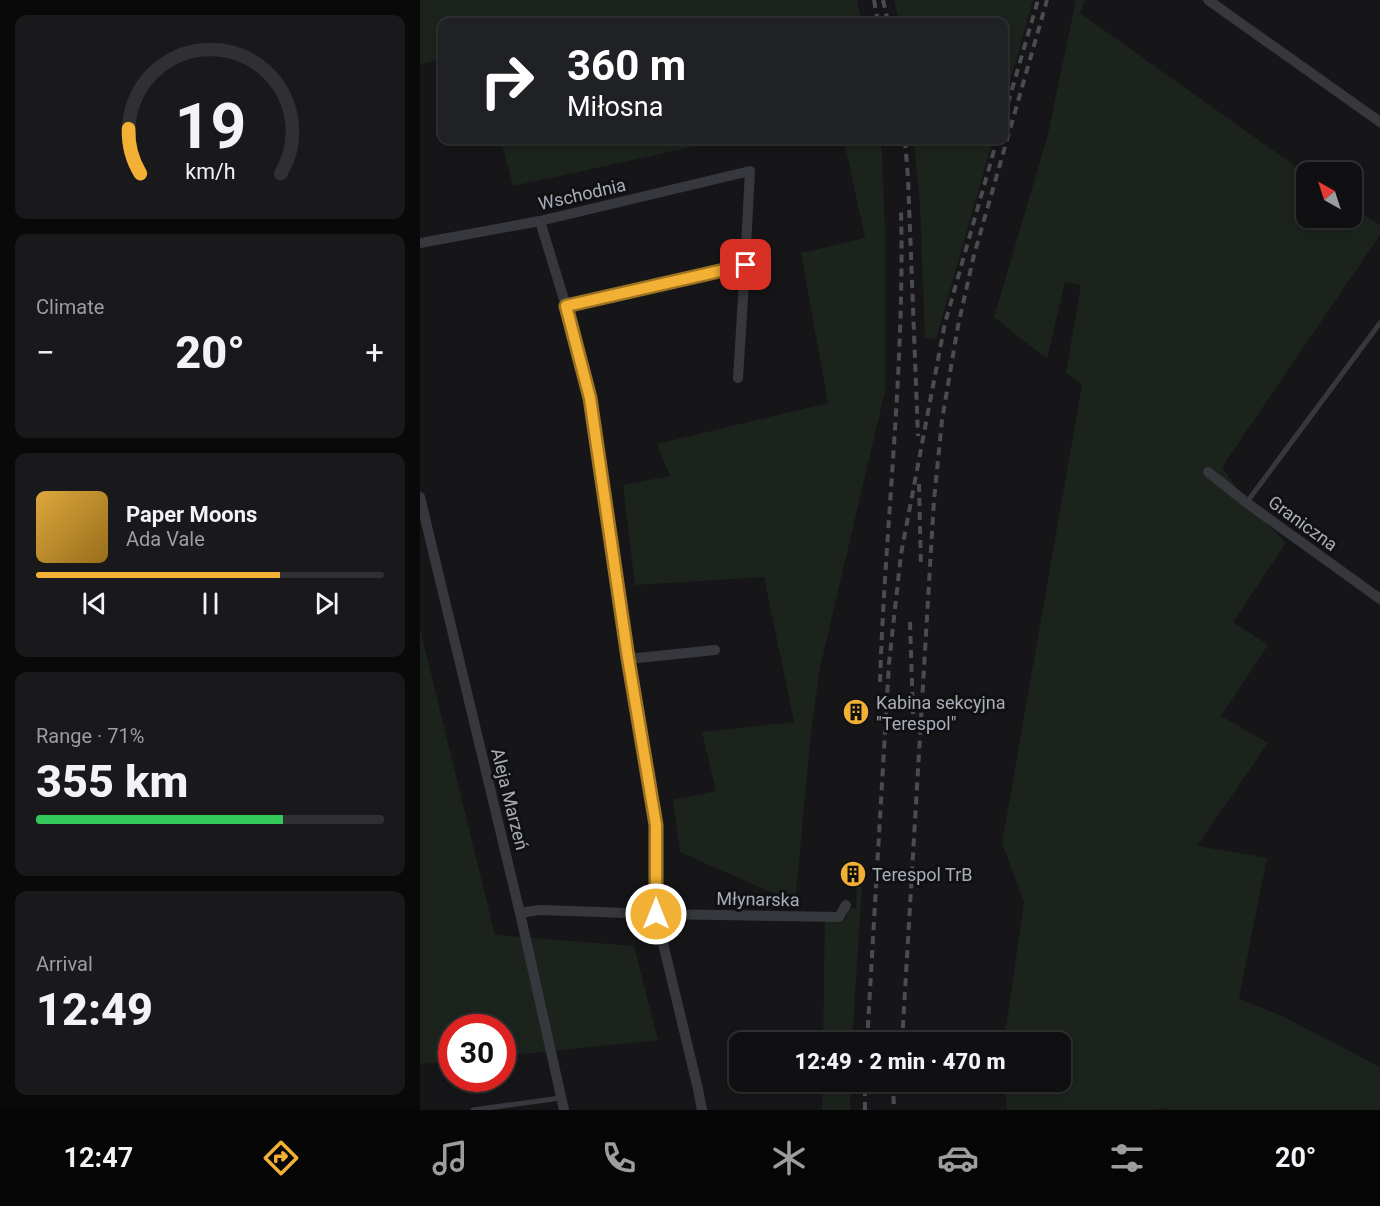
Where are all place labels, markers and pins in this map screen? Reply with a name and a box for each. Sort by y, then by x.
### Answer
pin [720,239,771,290]
place label: Kabina sekcyjna "Terespol" [876,692,1006,734]
building icon: Kabina sekcyjna "Terespol" [841,697,871,727]
building icon: Terespol TrB [838,859,868,889]
place label: Terespol TrB [872,864,972,885]

